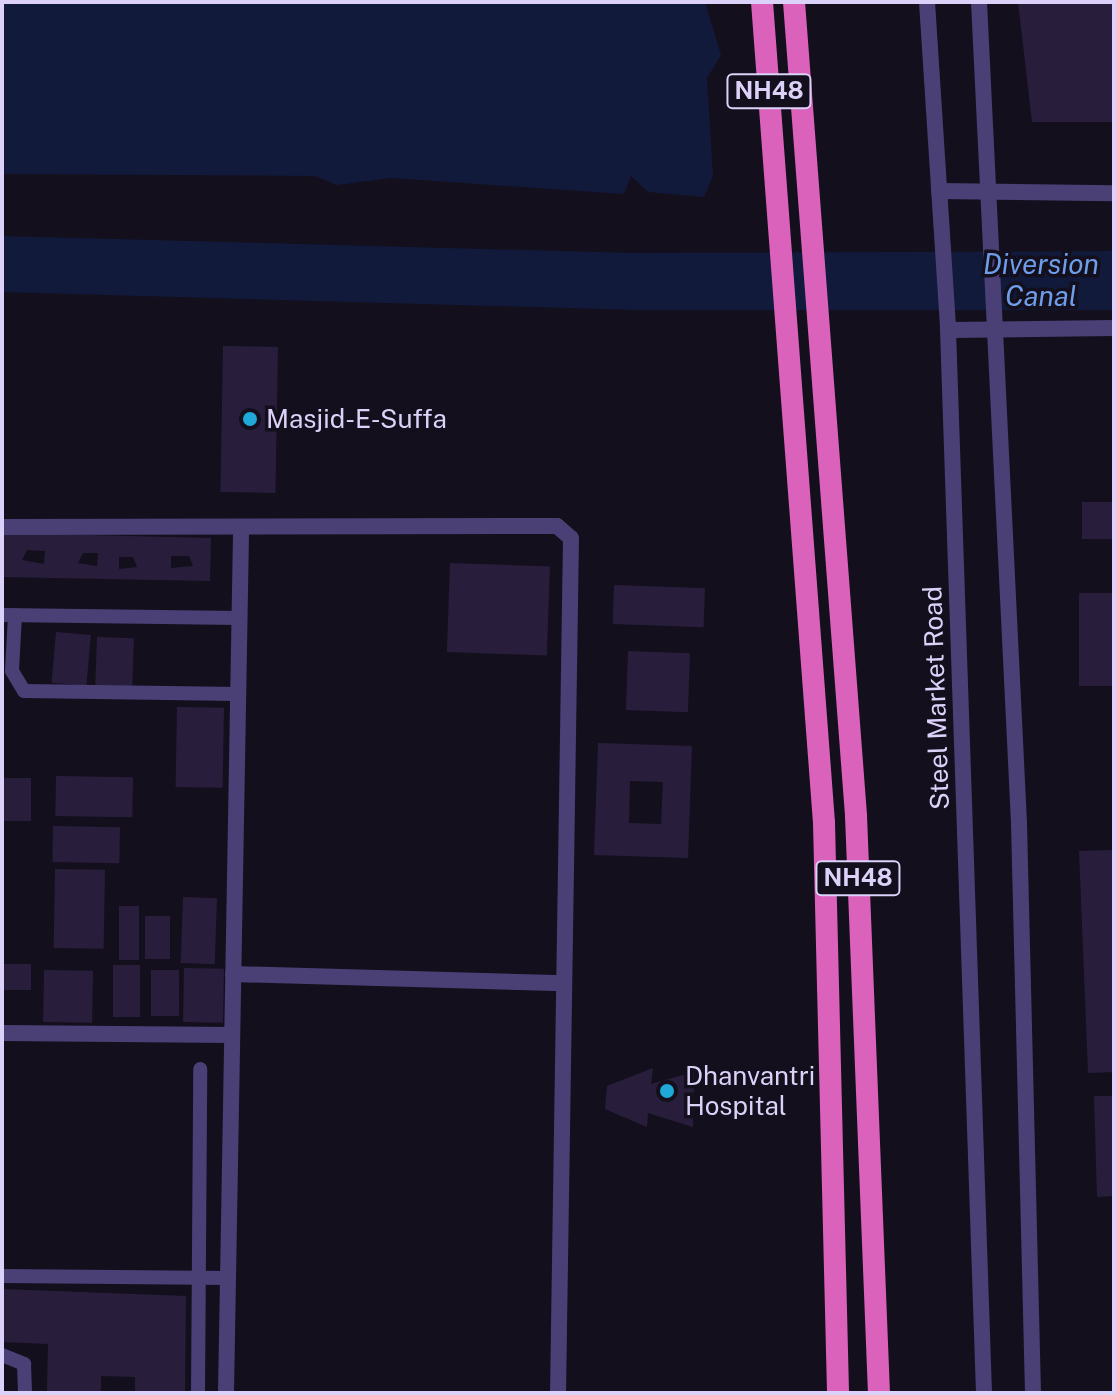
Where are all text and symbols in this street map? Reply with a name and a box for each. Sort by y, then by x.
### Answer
road number: NH48 [725,71,813,111]
water label: Diversion Canal [983,247,1099,313]
place label: Masjid-E-Suffa [266,403,447,435]
marker: Masjid-E-Suffa [241,410,259,428]
street label: Steel Market Road [917,586,955,810]
road number: NH48 [814,858,902,898]
place label: Dhanvantri Hospital [685,1060,815,1122]
marker: Dhanvantri Hospital [656,1080,678,1102]

